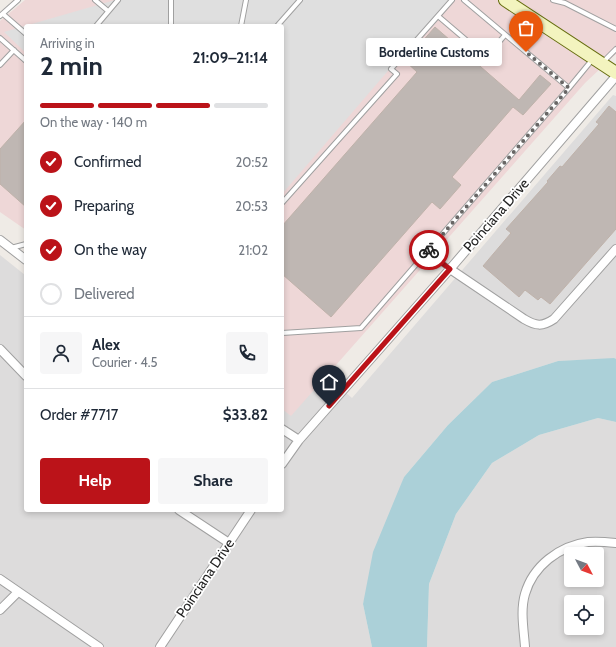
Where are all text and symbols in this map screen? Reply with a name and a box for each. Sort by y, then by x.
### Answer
pin [509,11,543,52]
icon: bag [515,17,537,39]
text: Arriving in [40,35,95,51]
callout: Borderline Customs [366,38,502,66]
text: Borderline Customs [379,44,489,60]
text: 21:09–21:14 [192,49,268,67]
text: 2 min [40,50,103,82]
text: On the way · 140 m [40,114,147,130]
icon: check [40,151,62,173]
text: Confirmed [74,153,142,171]
text: 20:52 [236,154,268,170]
street label: Poinciana Drive [459,175,533,255]
icon: check [40,195,62,217]
text: Preparing [74,197,134,215]
text: 20:53 [235,198,268,214]
courier [409,230,449,270]
icon: check [40,239,62,261]
icon: bike [418,239,440,261]
text: On the way [74,241,147,259]
text: 21:02 [238,242,268,258]
text: Delivered [74,285,135,303]
button: person [40,332,82,374]
button: phone [226,332,268,374]
text: Alex [92,336,120,354]
text: Courier · 4.5 [92,354,157,370]
pin [312,365,346,406]
icon: home [318,371,340,393]
text: Order #7717 [40,406,118,424]
text: $33.82 [223,406,268,424]
button: Help [40,458,150,504]
button: Share [158,458,268,504]
street label: Poinciana Drive [172,535,238,621]
north arrow [564,547,604,587]
map controls [564,547,604,635]
button: locate [564,595,604,635]

